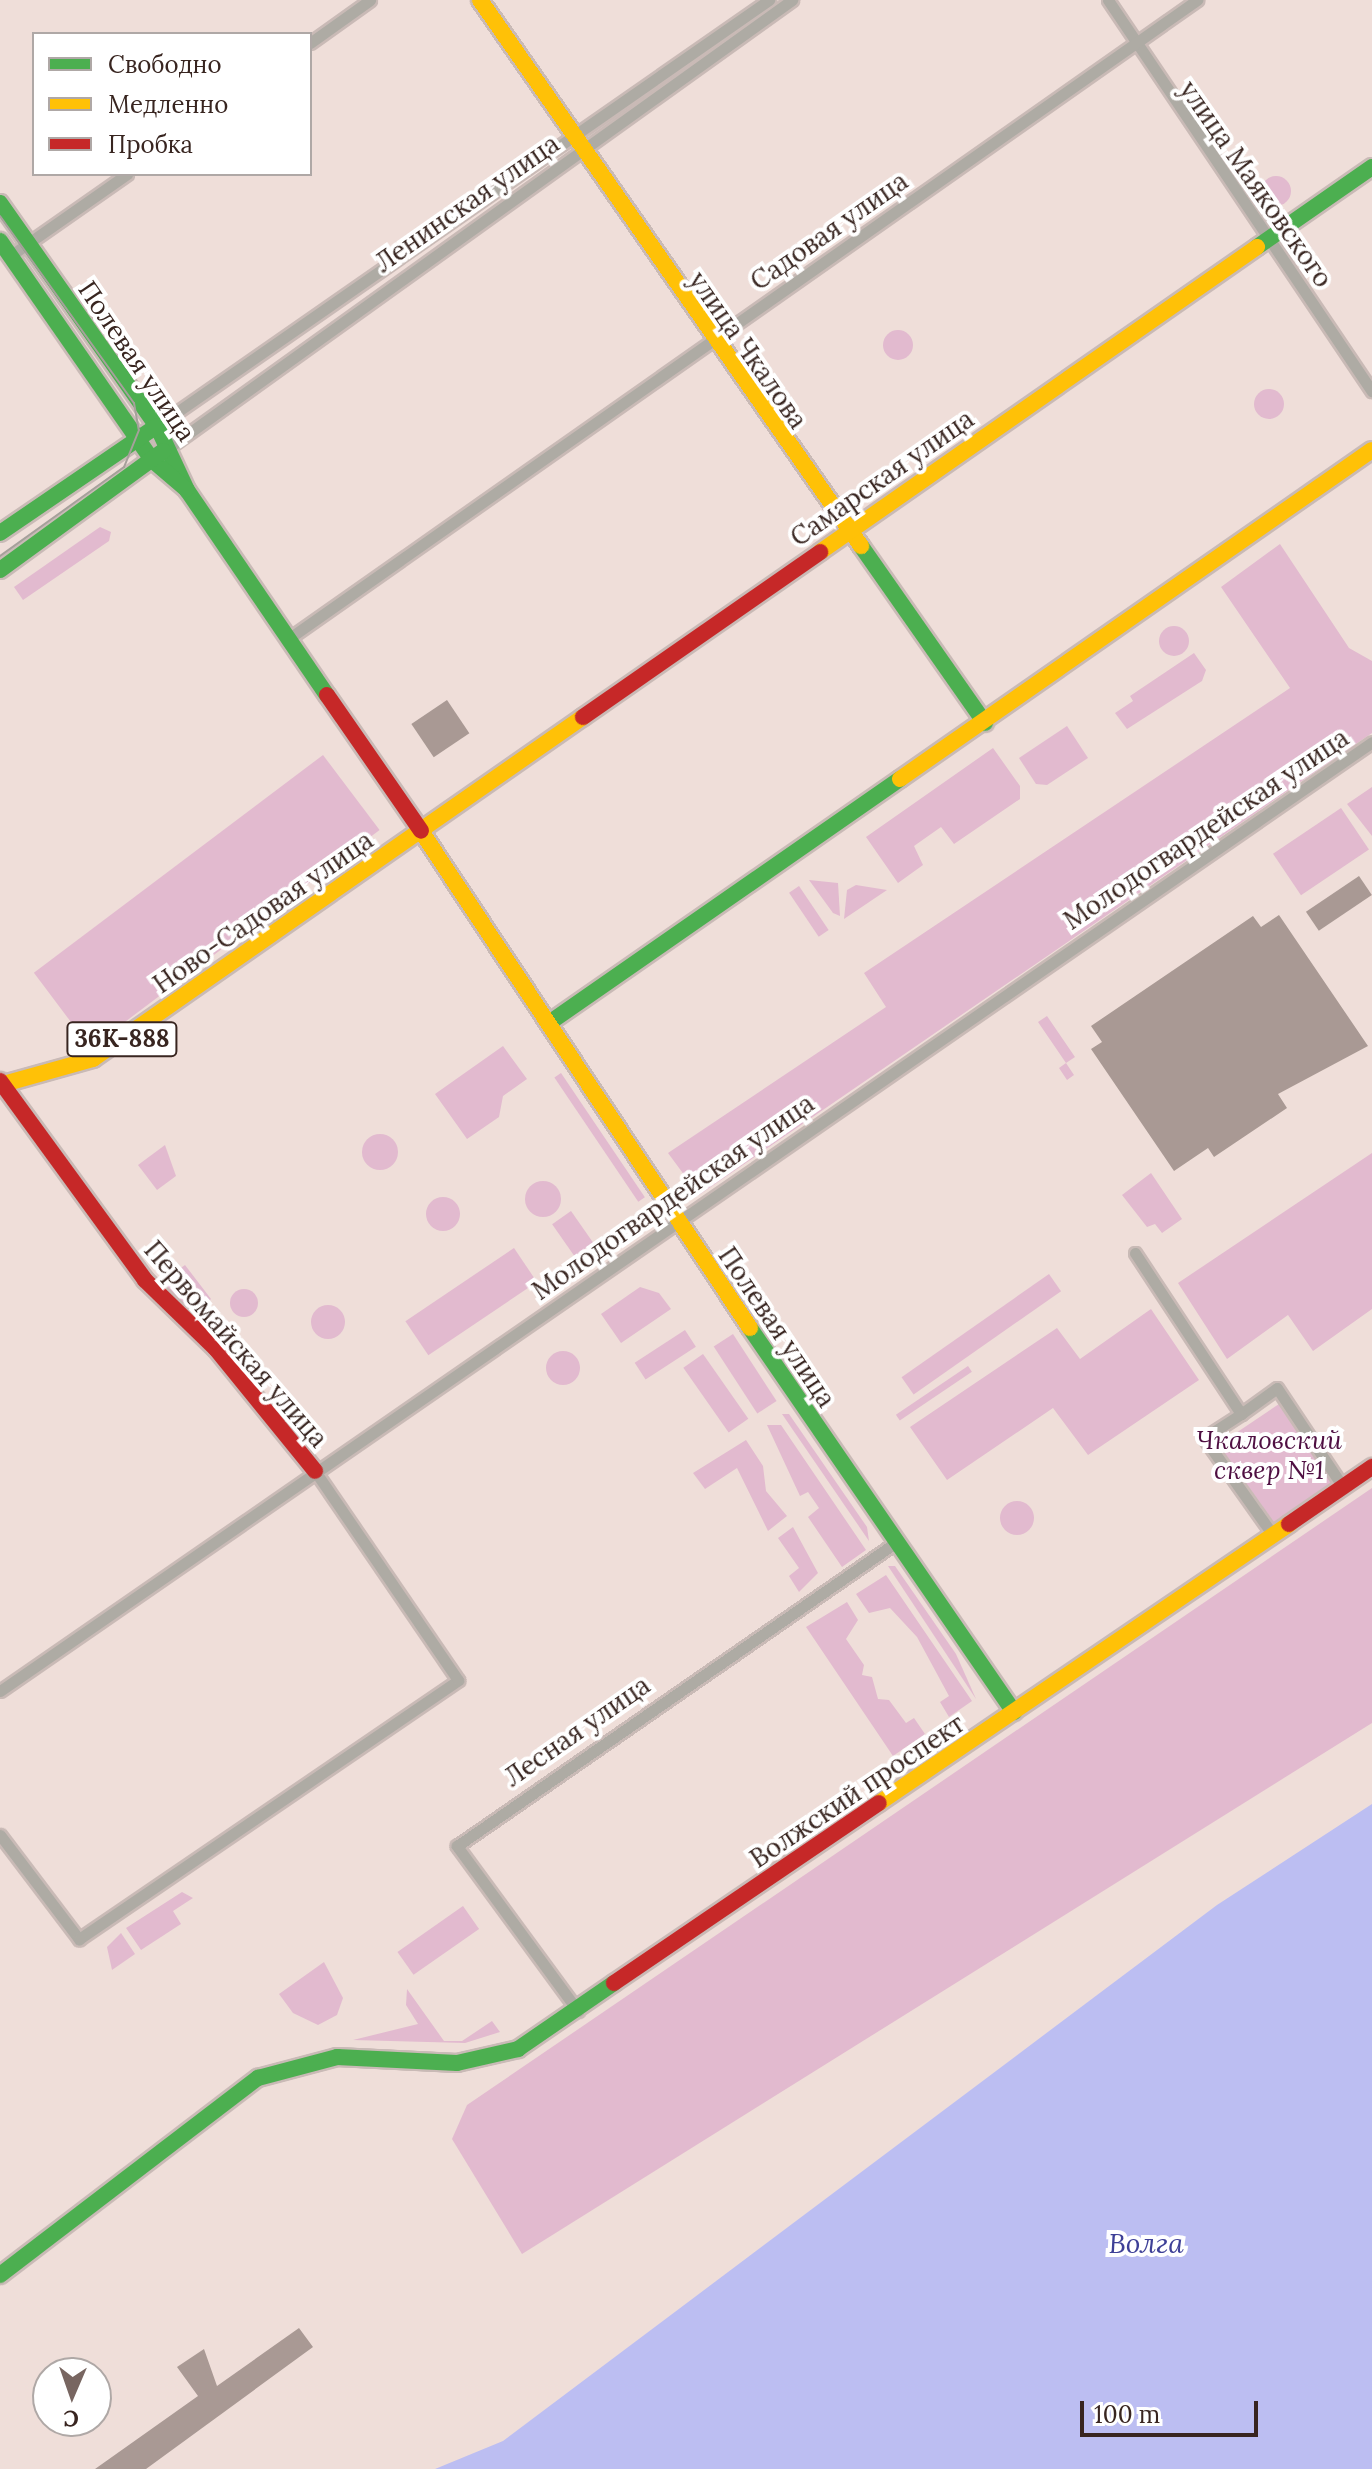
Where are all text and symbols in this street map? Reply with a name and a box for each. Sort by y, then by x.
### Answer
legend [32,32,312,176]
text: Свободно [108,49,222,80]
street label: улица Маяковского [1173,75,1339,293]
text: Медленно [108,89,228,120]
street label: Ленинская улица [369,128,565,278]
text: Пробка [108,129,193,160]
street label: Садовая улица [744,165,914,297]
street label: улица Чкалова [682,265,814,435]
street label: Полевая улица [72,275,202,447]
street label: Самарская улица [784,403,980,553]
street label: Молодогвардейская улица [1058,722,1354,936]
street label: Ново-Садовая улица [147,824,379,1000]
road number: 36К-888 [66,1019,178,1059]
street label: Молодогвардейская улица [526,1088,820,1306]
street label: Первомайская улица [138,1234,334,1454]
street label: Полевая улица [712,1241,842,1413]
park label: Чкаловский сквер №1 [1196,1424,1342,1486]
street label: Лесная улица [498,1669,656,1793]
street label: Волжский проспект [744,1708,970,1874]
water label: Волга [1108,2226,1184,2260]
north arrow [32,2357,112,2437]
scale bar [1084,2385,1262,2435]
text: 100 m [1094,2399,1160,2430]
text: С [63,2405,79,2433]

